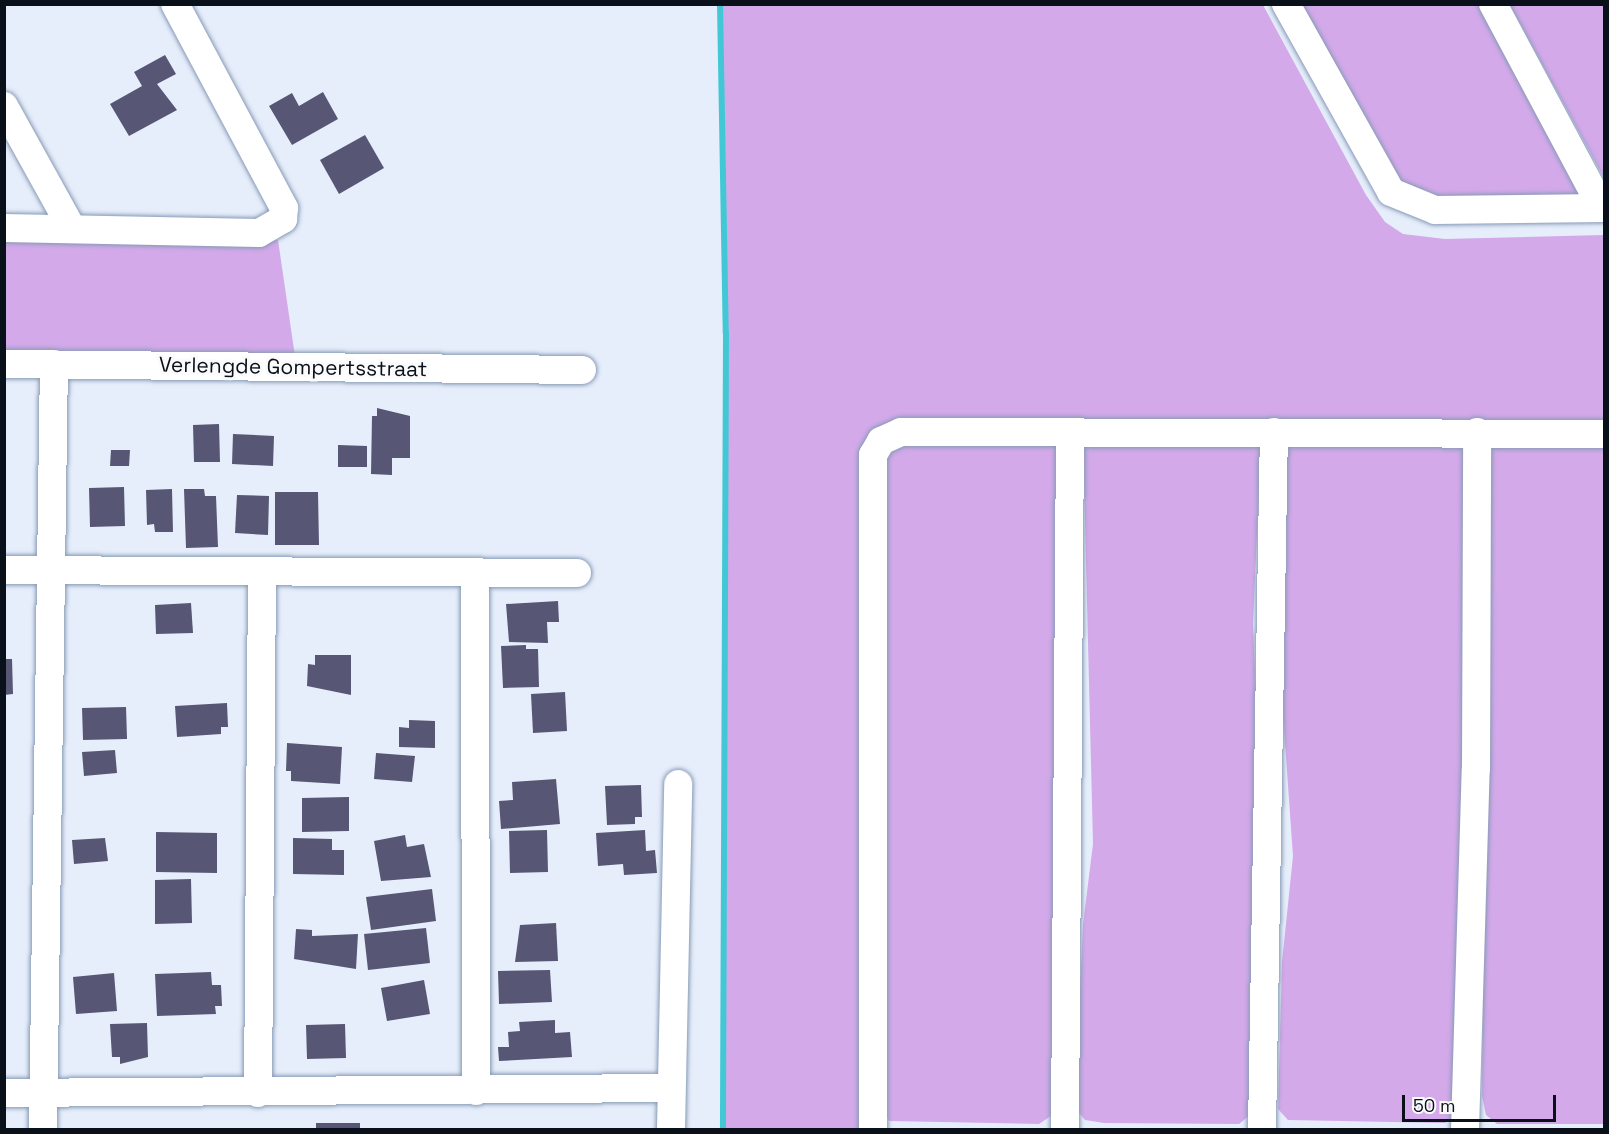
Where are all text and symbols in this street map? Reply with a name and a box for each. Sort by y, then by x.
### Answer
street label: Verlengde Gompertsstraat [159,352,427,382]
scale bar [1405,1083,1560,1121]
text: 50 m [1413,1094,1455,1117]

